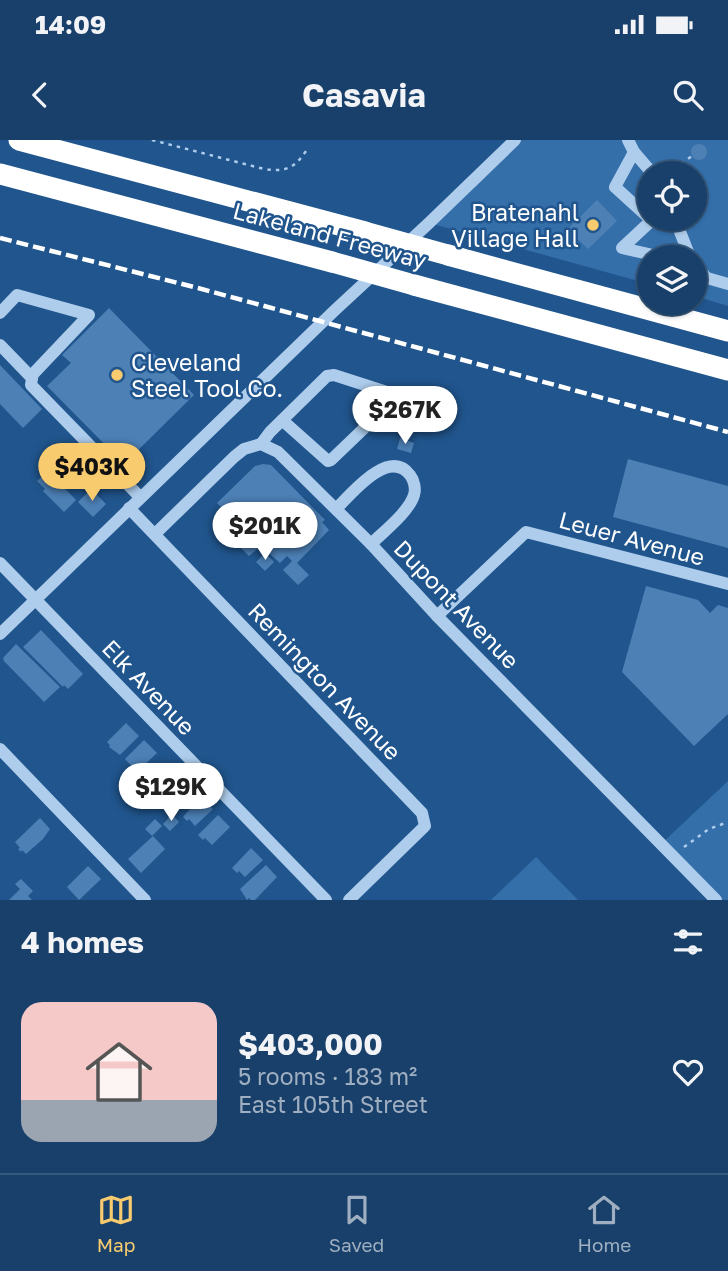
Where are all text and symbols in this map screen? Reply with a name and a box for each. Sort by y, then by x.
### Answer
text: 14:09 [35,9,106,40]
icon: back [21,76,59,114]
text: Casavia [302,76,426,114]
icon: search [669,76,707,114]
map controls [637,161,707,315]
button: locate [637,161,707,231]
street label: Lakeland Freeway [230,196,430,274]
place label: Bratenahl Village Hall [451,198,579,252]
marker: Bratenahl Village Hall [585,217,601,233]
button: layers [637,245,707,315]
place label: Cleveland Steel Tool Co. [131,348,283,402]
marker: Cleveland Steel Tool Co. [109,367,125,383]
pin: $267K [356,386,454,446]
text: $267K [368,395,442,423]
pin: $403K [43,444,141,503]
text: $403K [54,452,130,480]
pin: $201K [216,502,314,562]
street label: Leuer Avenue [556,505,708,571]
text: $201K [229,511,301,539]
street label: Dupont Avenue [389,534,525,674]
street label: Remington Avenue [243,597,407,765]
street label: Elk Avenue [97,634,201,740]
pin: $129K [122,764,220,823]
text: $129K [135,772,207,800]
icon: filters [669,923,707,961]
text: 4 homes [21,924,144,960]
text: $403,000 [238,1026,383,1062]
icon: home [77,1030,161,1114]
icon: heart [669,1053,707,1091]
text: 5 rooms · 183 m² [238,1062,417,1090]
text: East 105th Street [238,1090,428,1118]
tab: Map [97,1191,135,1256]
tab: Saved [329,1191,384,1256]
tab: Home [578,1191,631,1256]

